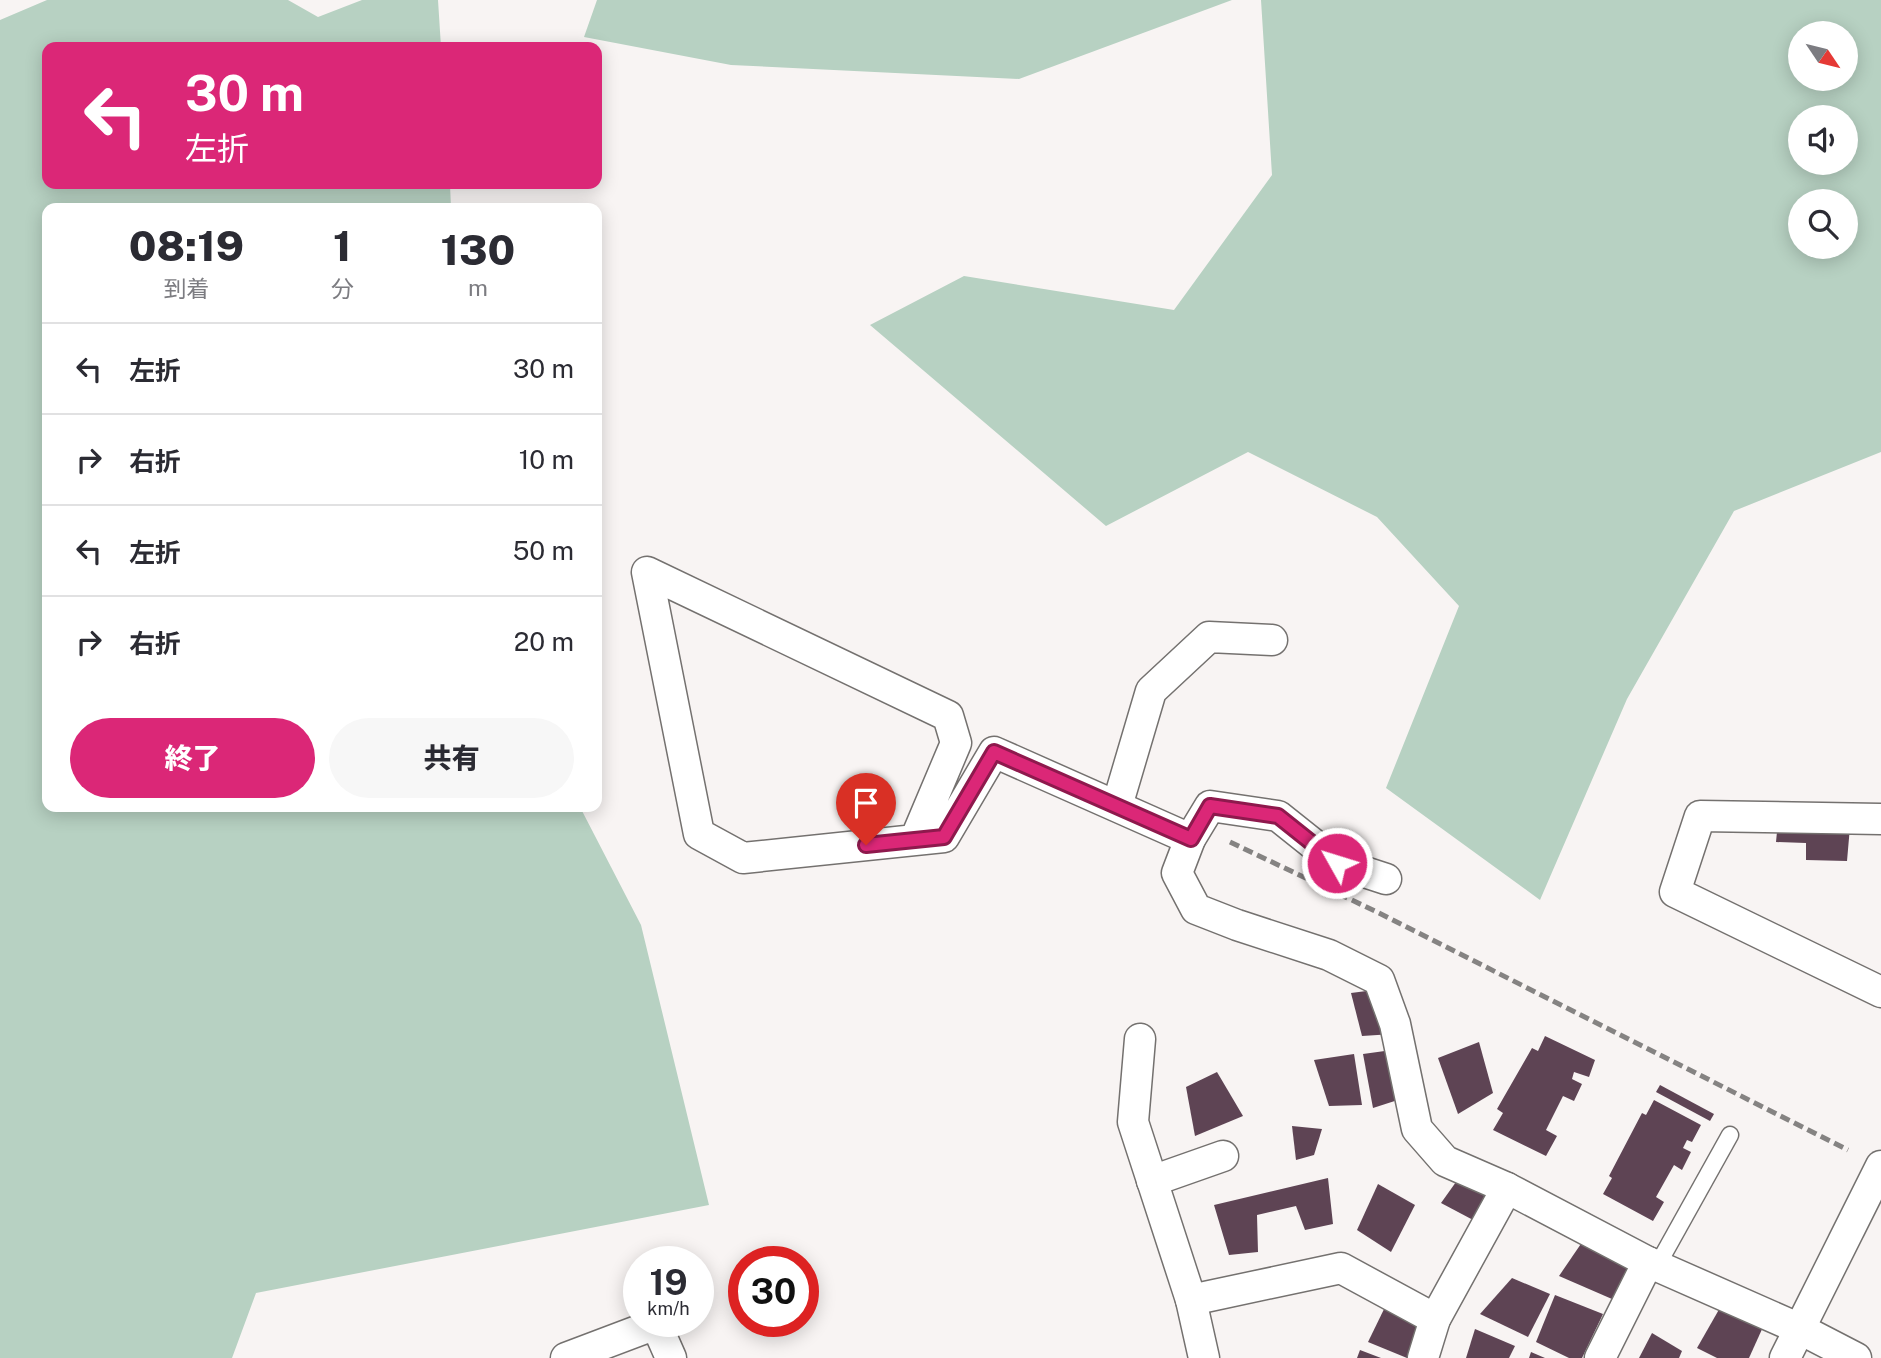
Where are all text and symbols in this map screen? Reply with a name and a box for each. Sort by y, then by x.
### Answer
north arrow [1788,21,1858,91]
map controls [1788,21,1858,259]
text: 30 m [185,64,304,122]
icon: left [70,70,161,161]
button: sound [1788,105,1858,175]
text: 左折 [185,130,249,167]
button: search [1788,189,1858,259]
text: 08:19 [129,221,244,270]
text: 1 [333,221,351,270]
text: 130 [441,225,515,274]
text: m [468,274,488,301]
text: 到着 [163,275,209,302]
text: 分 [331,275,354,302]
icon: left [70,350,108,388]
text: 30 m [513,353,574,384]
text: 左折 [129,355,181,386]
icon: right [70,441,108,479]
text: 10 m [519,444,574,475]
text: 右折 [129,446,181,477]
icon: left [70,532,108,570]
text: 50 m [513,535,574,566]
text: 左折 [129,537,181,568]
icon: right [70,623,108,661]
text: 20 m [514,626,574,657]
text: 右折 [129,628,181,659]
button: 終了 [70,718,315,798]
button: 共有 [329,718,574,798]
pin [836,773,896,845]
icon: arrive [847,784,885,822]
position arrow [1300,826,1374,900]
speed limit sign: 30 [728,1246,819,1337]
text: 19 [649,1262,688,1303]
text: km/h [647,1298,690,1319]

